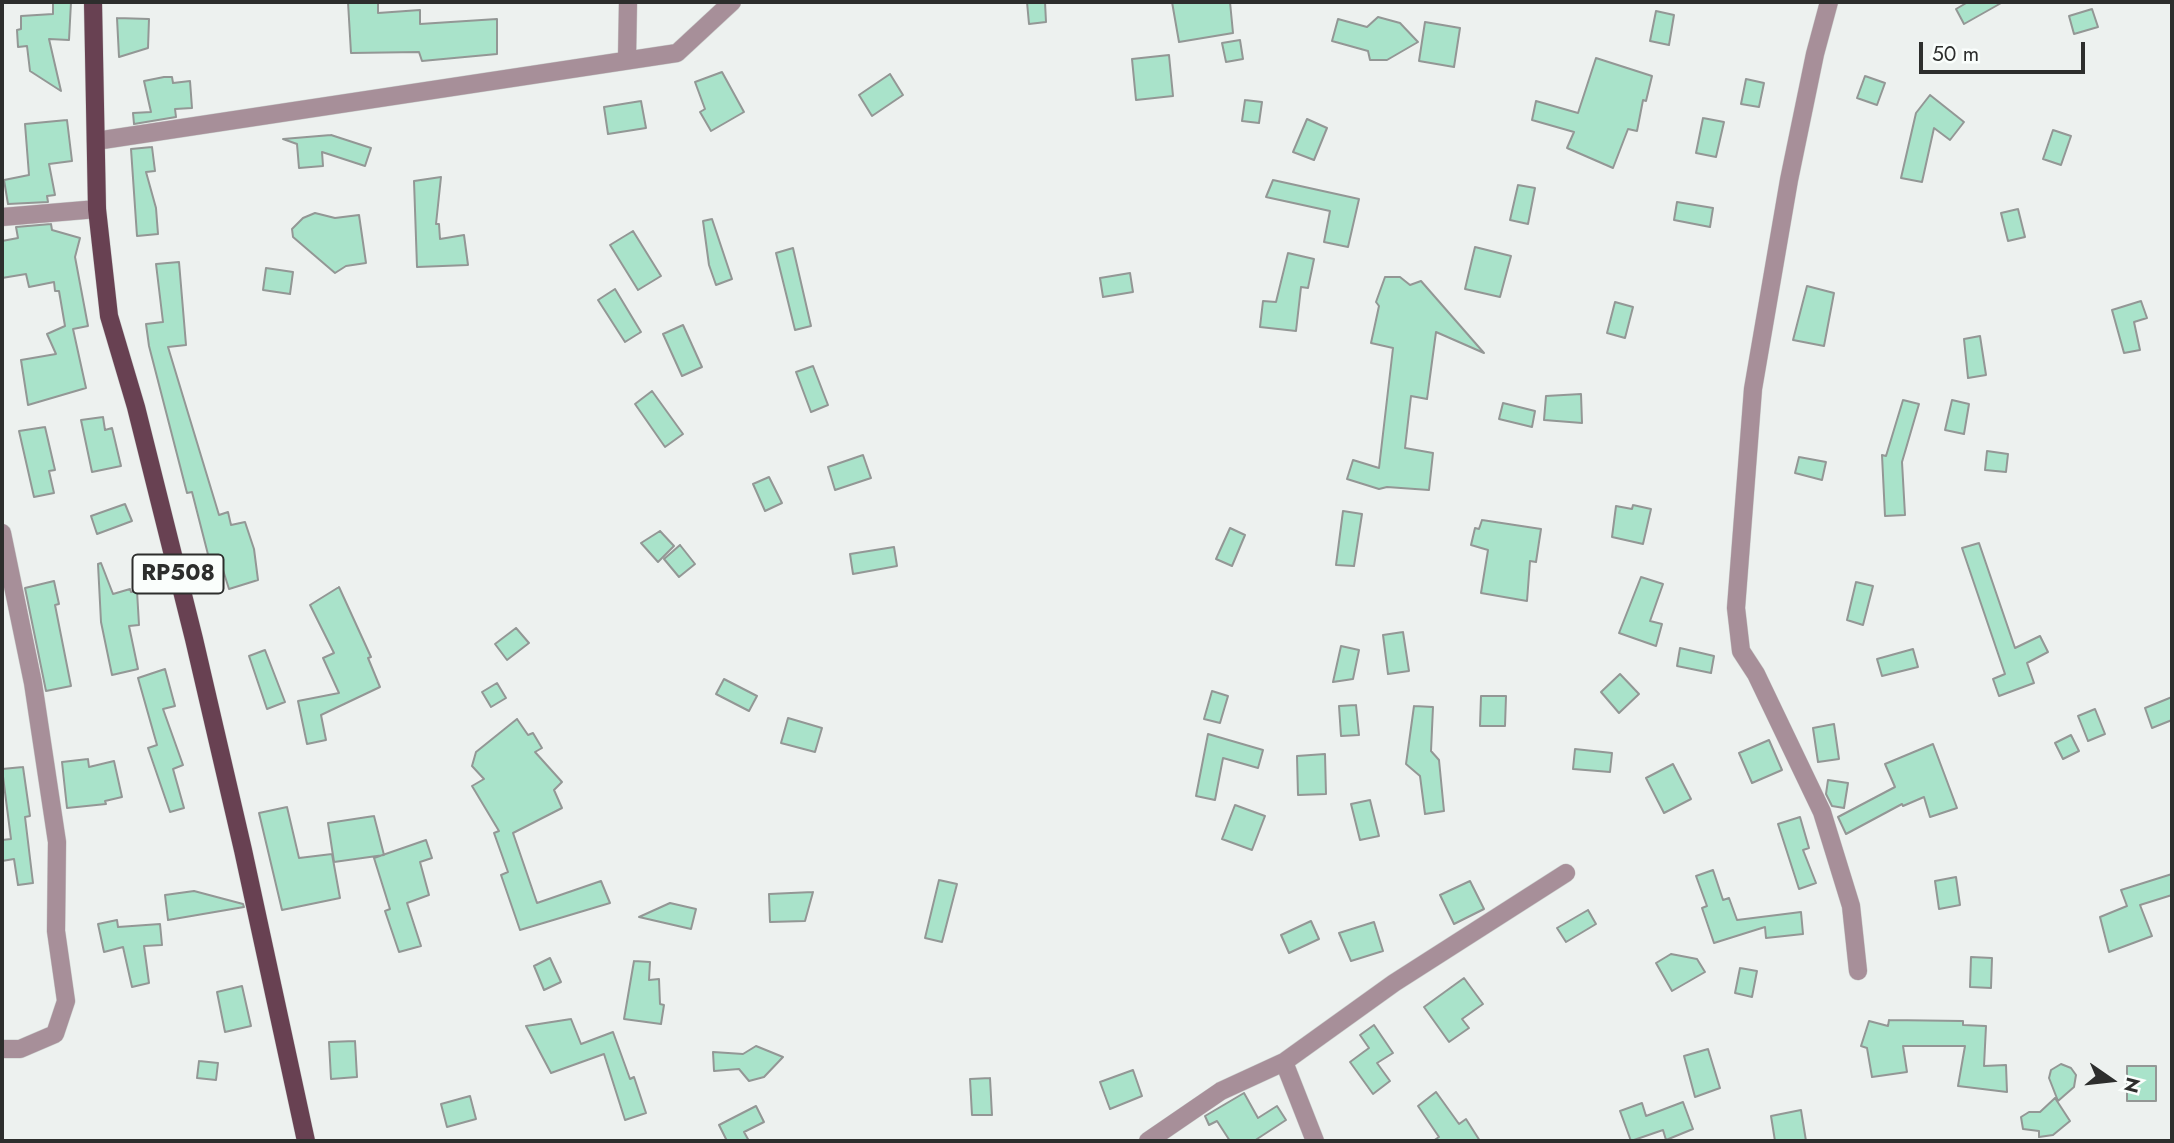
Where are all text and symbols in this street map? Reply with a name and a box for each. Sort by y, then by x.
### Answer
scale bar [1922,28,2088,72]
text: 50 m [1932,39,1979,69]
road number: RP508 [132,554,224,594]
north arrow [2076,1045,2146,1115]
text: N [2117,1075,2147,1096]

